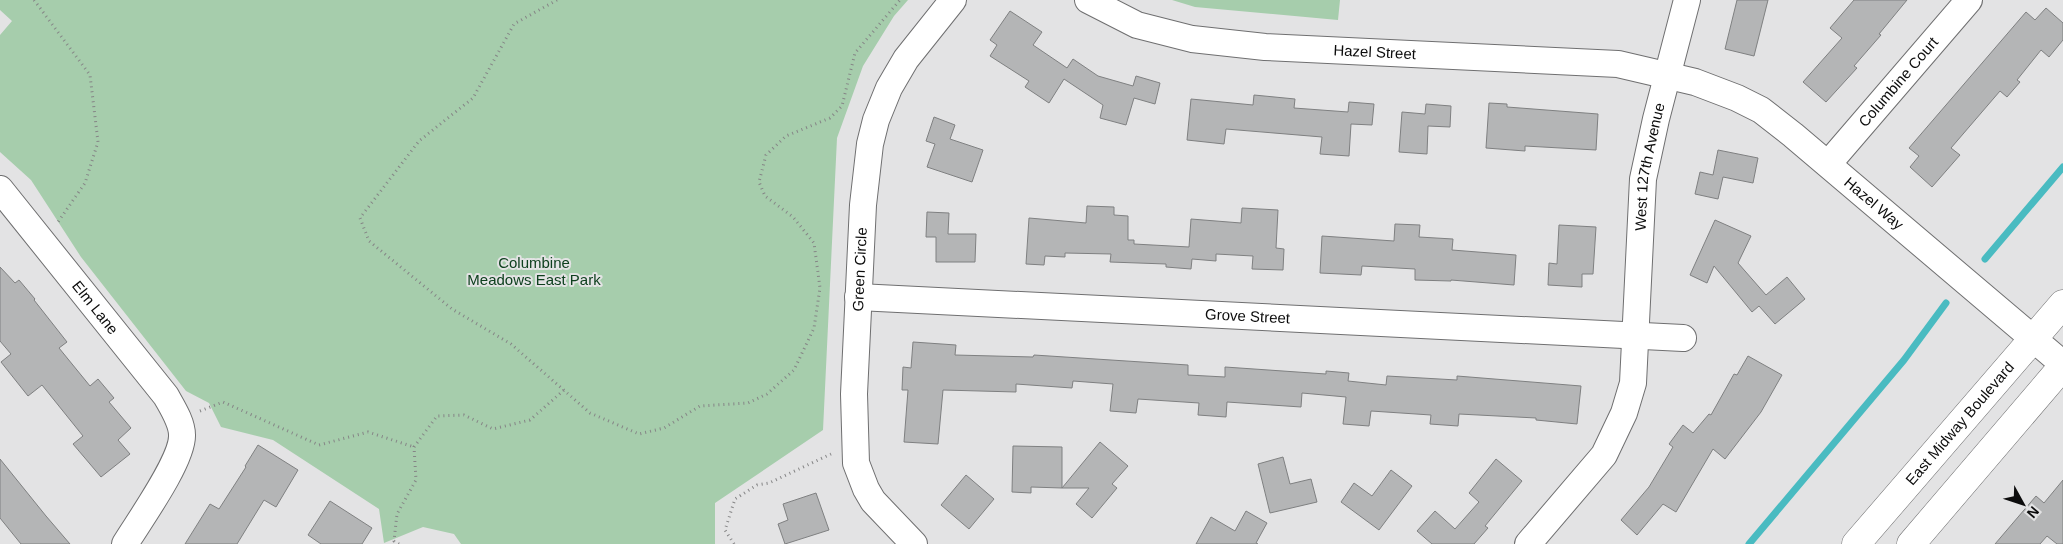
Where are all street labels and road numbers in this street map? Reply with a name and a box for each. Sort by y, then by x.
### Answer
street label: Columbine Court [1855,33,1942,130]
street label: Hazel Street [1333,41,1417,62]
street label: West 127th Avenue [1631,101,1668,231]
street label: Hazel Way [1841,173,1907,233]
street label: Green Circle [849,227,870,312]
street label: Elm Lane [69,277,122,337]
street label: Grove Street [1205,305,1291,327]
street label: East Midway Boulevard [1902,358,2017,488]

